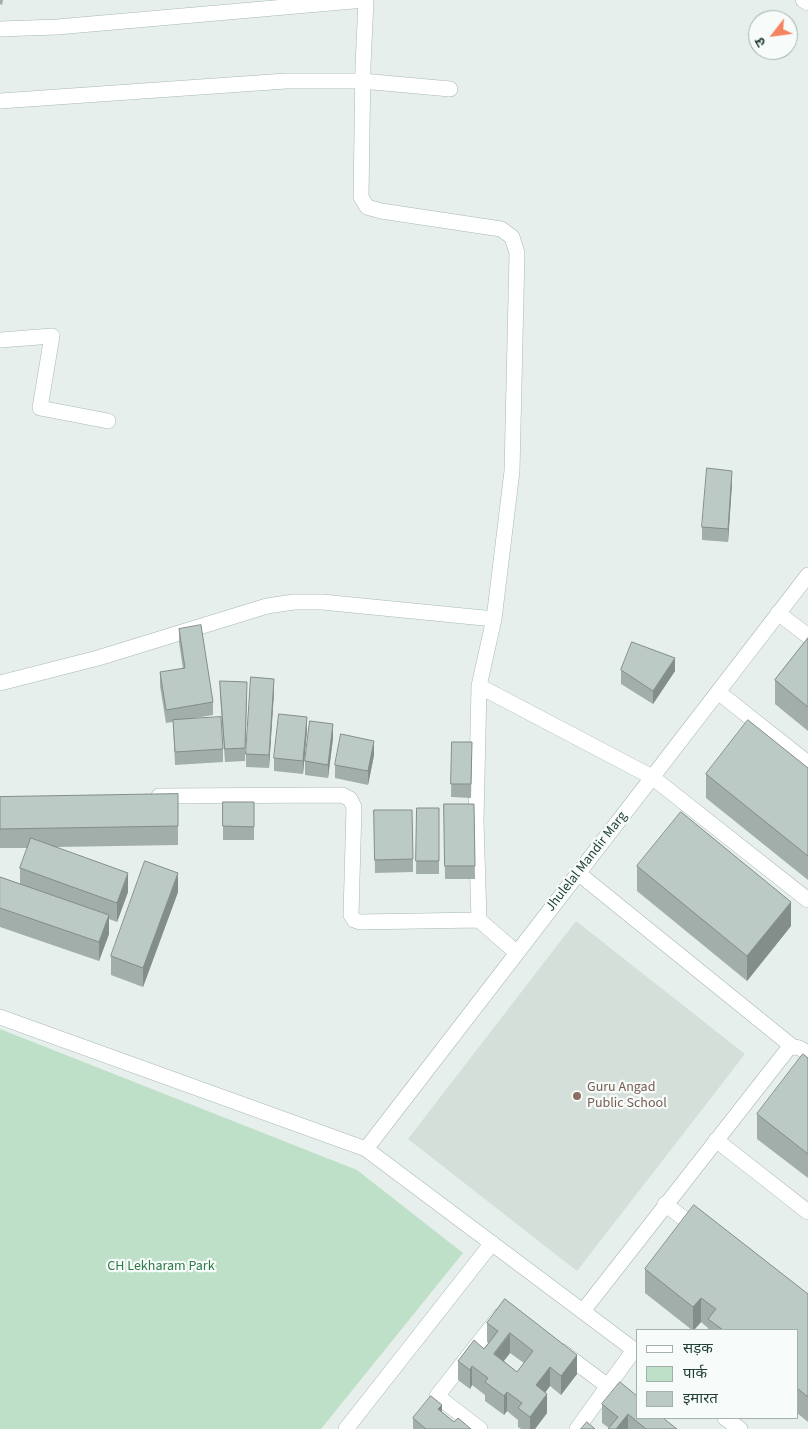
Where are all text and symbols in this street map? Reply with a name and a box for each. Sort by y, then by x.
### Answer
north arrow [748,10,798,60]
text: उ [750,33,772,51]
street label: Jhulelal Mandir Marg [543,809,631,915]
place label: Guru Angad Public School [587,1080,667,1112]
marker: Guru Angad Public School [571,1090,583,1102]
park label: CH Lekharam Park [107,1259,215,1275]
legend [636,1329,798,1419]
text: सड़क [683,1338,713,1359]
text: पार्क [683,1363,707,1384]
text: इमारत [683,1388,718,1409]

